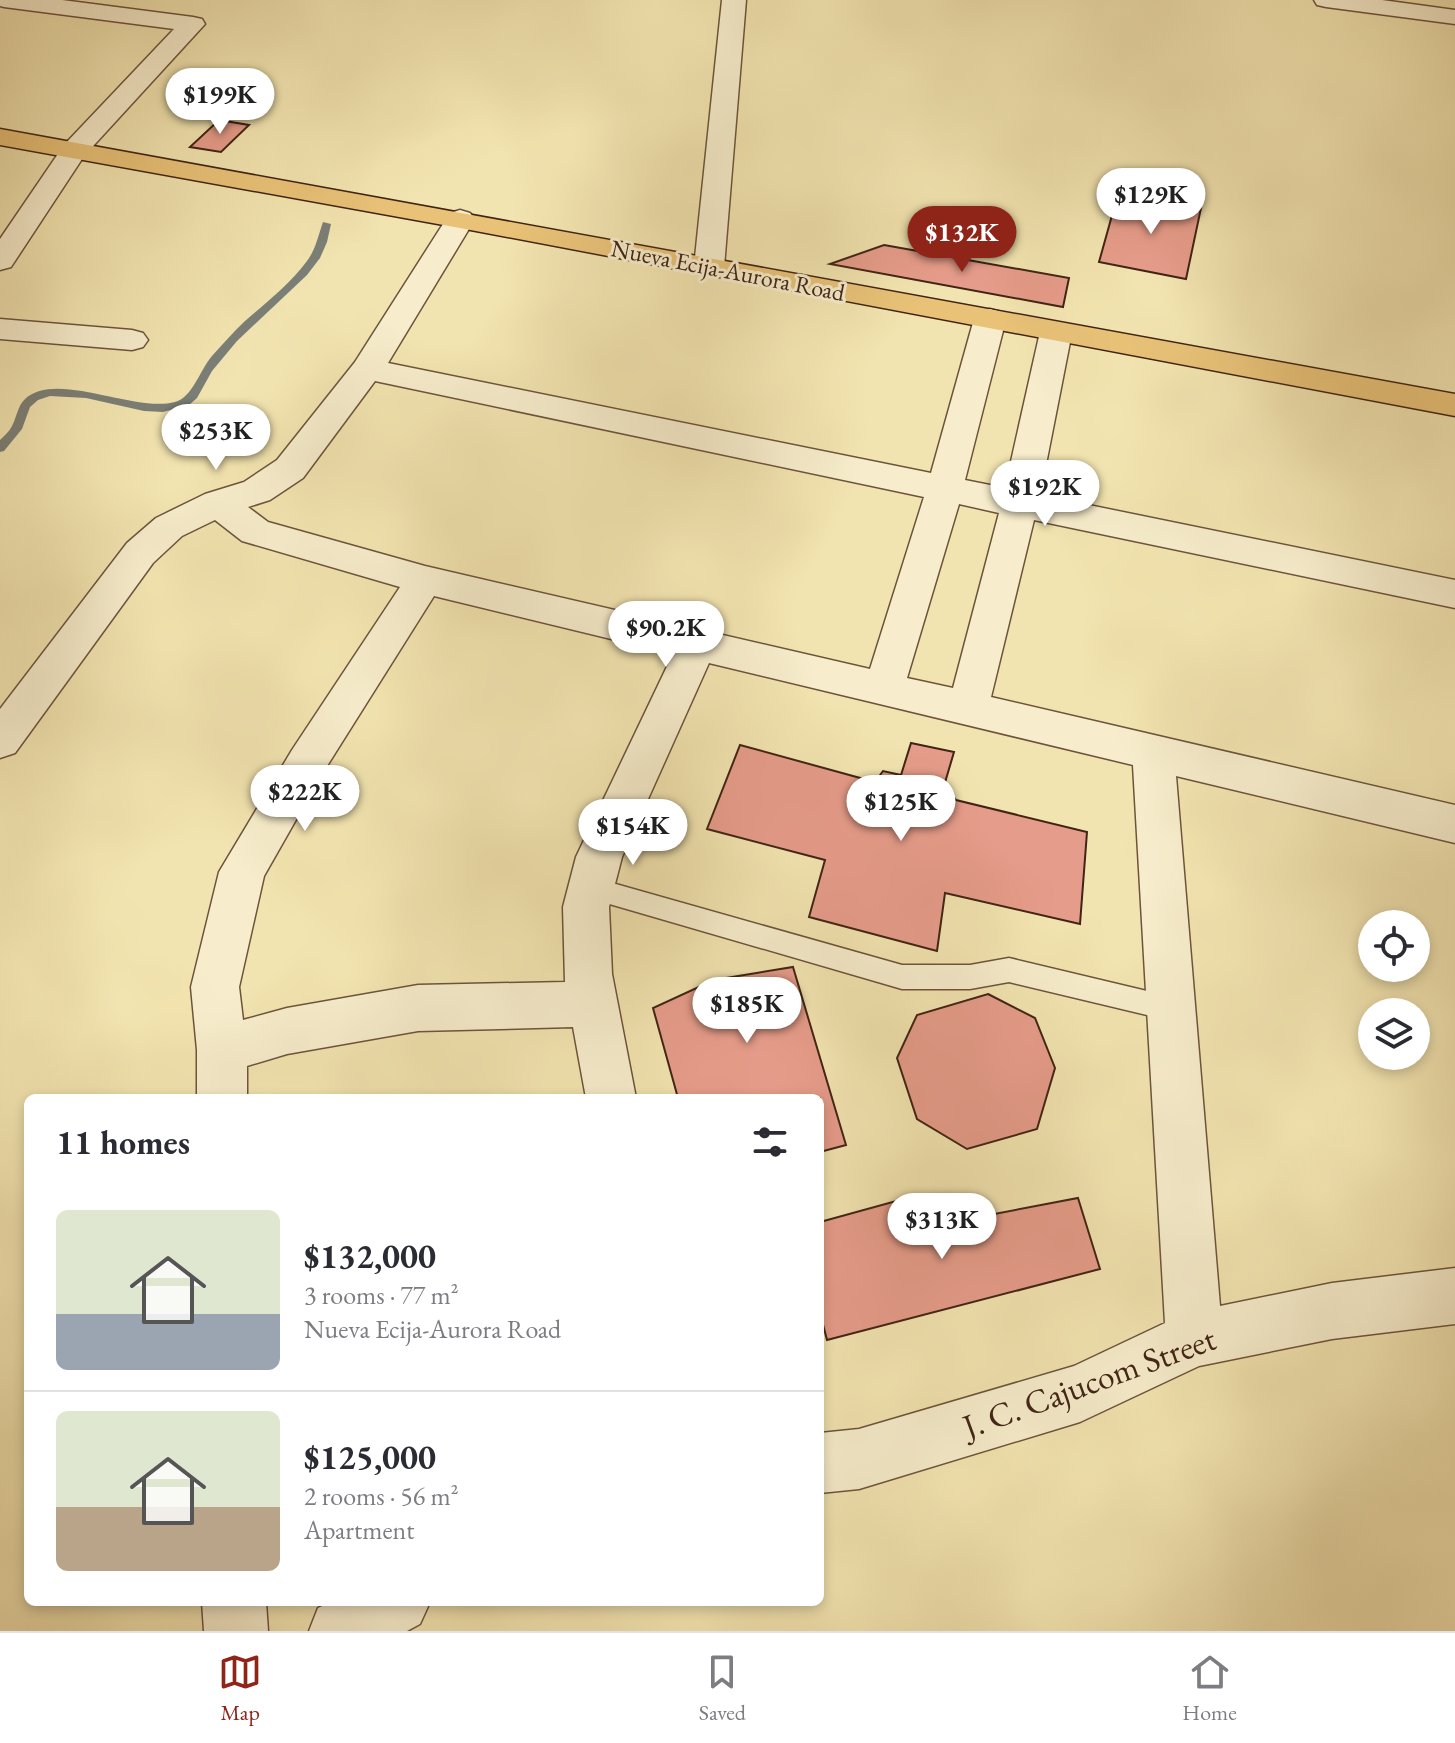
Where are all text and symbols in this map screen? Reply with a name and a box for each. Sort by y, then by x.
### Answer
pin: $199K [164,68,276,136]
text: $199K [183,77,257,111]
pin: $129K [1095,168,1207,236]
text: $129K [1114,177,1188,211]
pin: $132K [906,206,1018,274]
text: $132K [925,215,999,249]
street label: Nueva Ecija-Aurora Road [608,232,848,308]
pin: $253K [160,404,272,472]
text: $253K [179,413,253,447]
pin: $192K [989,460,1101,528]
text: $192K [1008,469,1082,503]
pin: $90.2K [601,601,731,669]
text: $90.2K [626,610,706,644]
pin: $222K [249,765,361,833]
text: $222K [268,774,342,808]
pin: $125K [845,775,957,843]
text: $125K [864,784,938,818]
pin: $154K [577,799,689,867]
text: $154K [596,808,670,842]
map controls [1358,910,1430,1070]
button: locate [1358,910,1430,982]
pin: $185K [691,977,803,1045]
text: $185K [710,986,784,1020]
button: layers [1358,998,1430,1070]
text: 11 homes [56,1120,190,1164]
icon: filters [748,1120,792,1164]
pin: $313K [886,1193,998,1261]
text: $313K [905,1202,979,1236]
text: $132,000 [304,1234,436,1278]
icon: home [120,1242,216,1338]
text: 3 rooms · 77 m² [304,1278,459,1312]
text: Nueva Ecija-Aurora Road [304,1312,561,1346]
street label: J. C. Cajucom Street [954,1316,1222,1449]
text: $125,000 [304,1435,436,1479]
icon: home [120,1443,216,1539]
text: 2 rooms · 56 m² [304,1479,459,1513]
text: Apartment [304,1513,414,1547]
tab: Map [218,1650,262,1727]
tab: Saved [699,1650,746,1727]
tab: Home [1182,1650,1237,1727]

